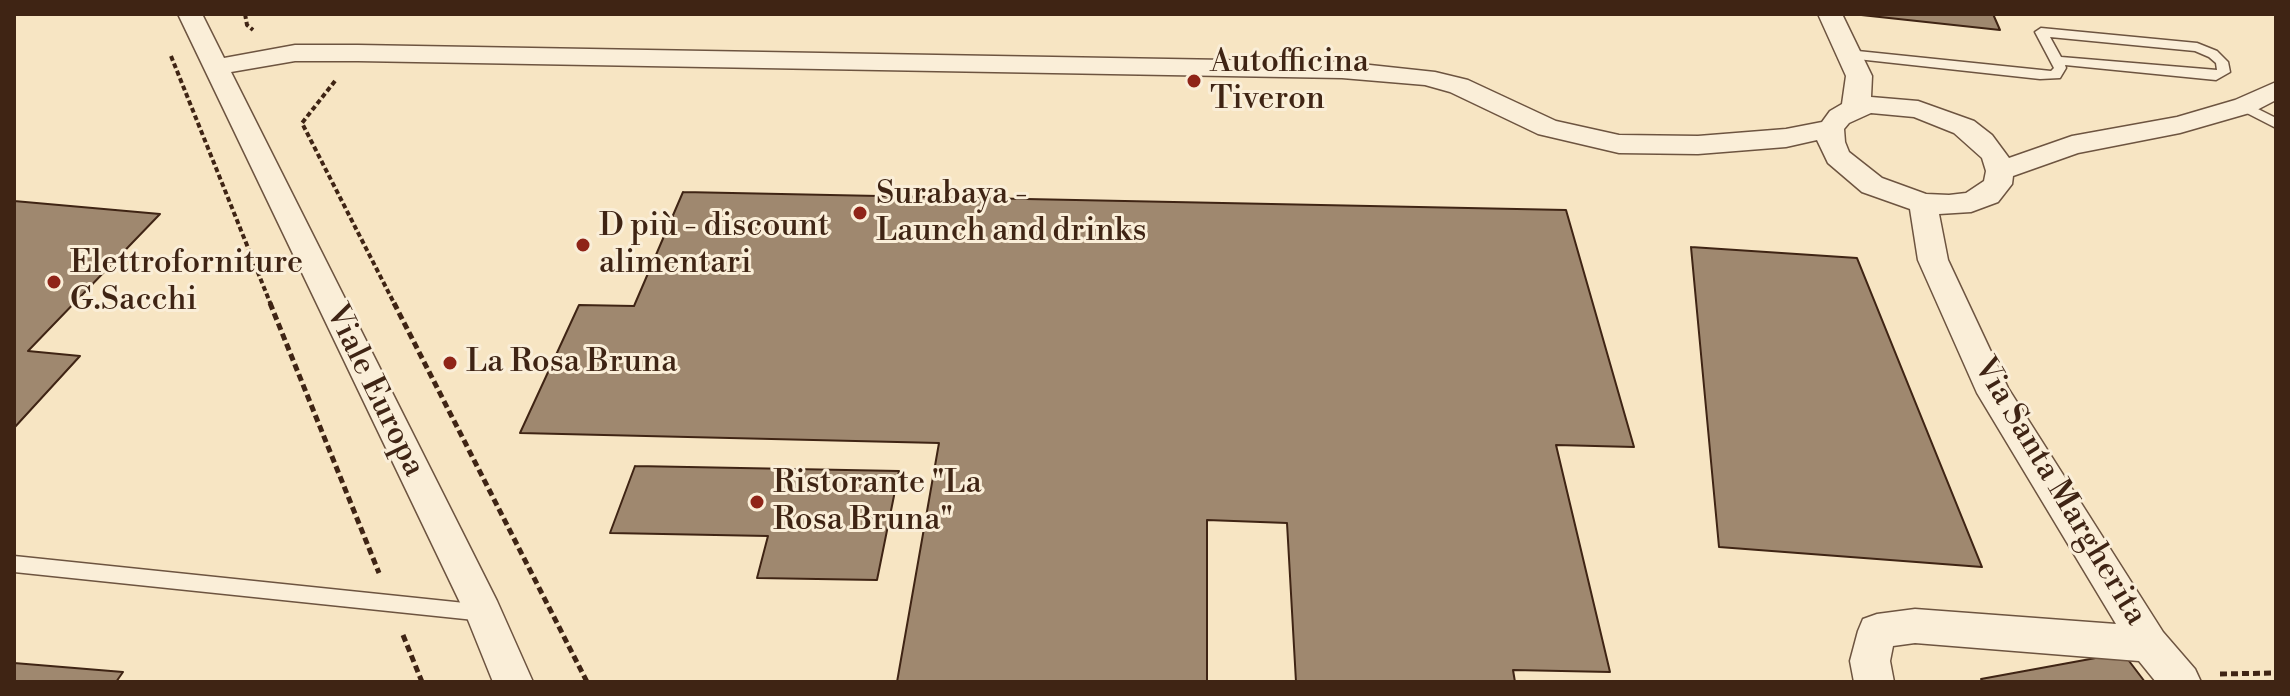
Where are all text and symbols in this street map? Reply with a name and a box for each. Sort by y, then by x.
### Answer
place label: Autofficina Tiveron [1210,44,1369,119]
marker: Autofficina Tiveron [1185,72,1203,90]
place label: Surabaya - Launch and drinks [876,176,1147,251]
marker: Surabaya - Launch and drinks [851,204,869,222]
place label: D più - discount alimentari [599,208,829,283]
marker: D più - discount alimentari [574,236,592,254]
place label: Elettroforniture G.Sacchi [70,245,303,320]
marker: Elettroforniture G.Sacchi [45,273,63,291]
street label: Viale Europa [316,299,432,483]
place label: La Rosa Bruna [466,344,677,382]
street label: Via Santa Margherita [1964,351,2154,633]
marker: La Rosa Bruna [441,354,459,372]
place label: Ristorante "La Rosa Bruna" [773,465,982,540]
marker: Ristorante "La Rosa Bruna" [748,493,766,511]

